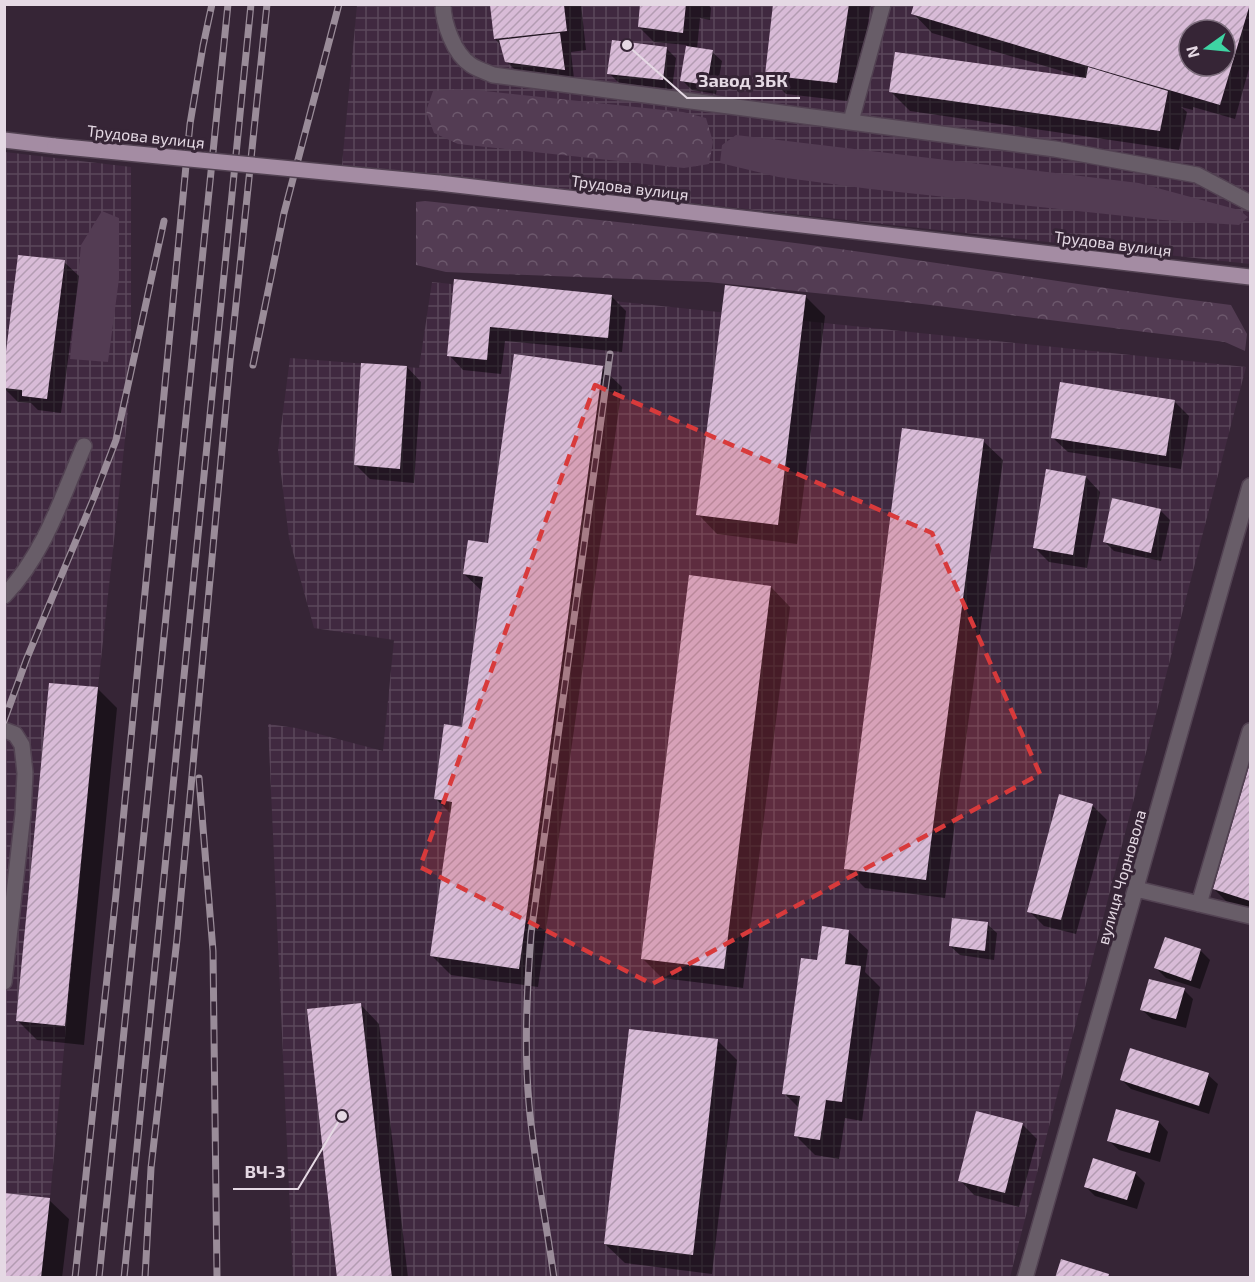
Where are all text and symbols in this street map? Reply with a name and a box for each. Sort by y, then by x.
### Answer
north arrow [1177,18,1237,78]
text: N [1181,44,1203,60]
callout: Завод ЗБК [687,62,800,98]
text: Завод ЗБК [698,69,788,91]
street label: Трудова вулиця [86,120,206,153]
street label: Трудова вулиця [570,170,690,205]
street label: Трудова вулиця [1053,226,1173,261]
street label: вулиця Чорновола [1093,807,1150,947]
callout: ВЧ-3 [233,1153,298,1189]
text: ВЧ-3 [244,1160,286,1182]

